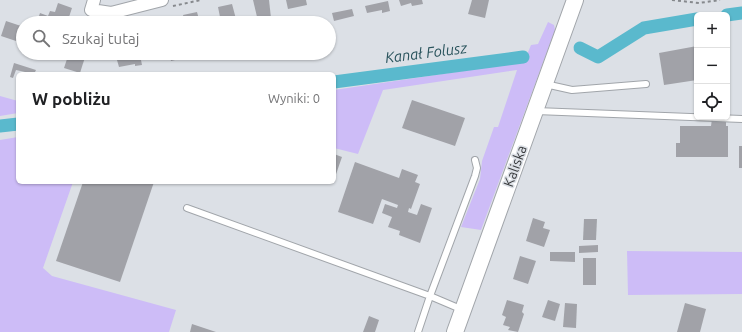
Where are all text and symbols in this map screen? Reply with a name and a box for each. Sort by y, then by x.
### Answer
map controls [694,12,730,120]
button: + [694,12,730,48]
search box [16,16,336,60]
icon: search [30,27,52,49]
text: Szukaj tutaj [62,30,139,47]
water label: Kanał Folusz [384,39,469,66]
button: − [694,48,730,84]
button: locate [694,84,730,120]
text: W pobliżu [32,89,111,108]
text: Wyniki: 0 [268,91,320,105]
street label: Kaliska [500,143,530,189]

